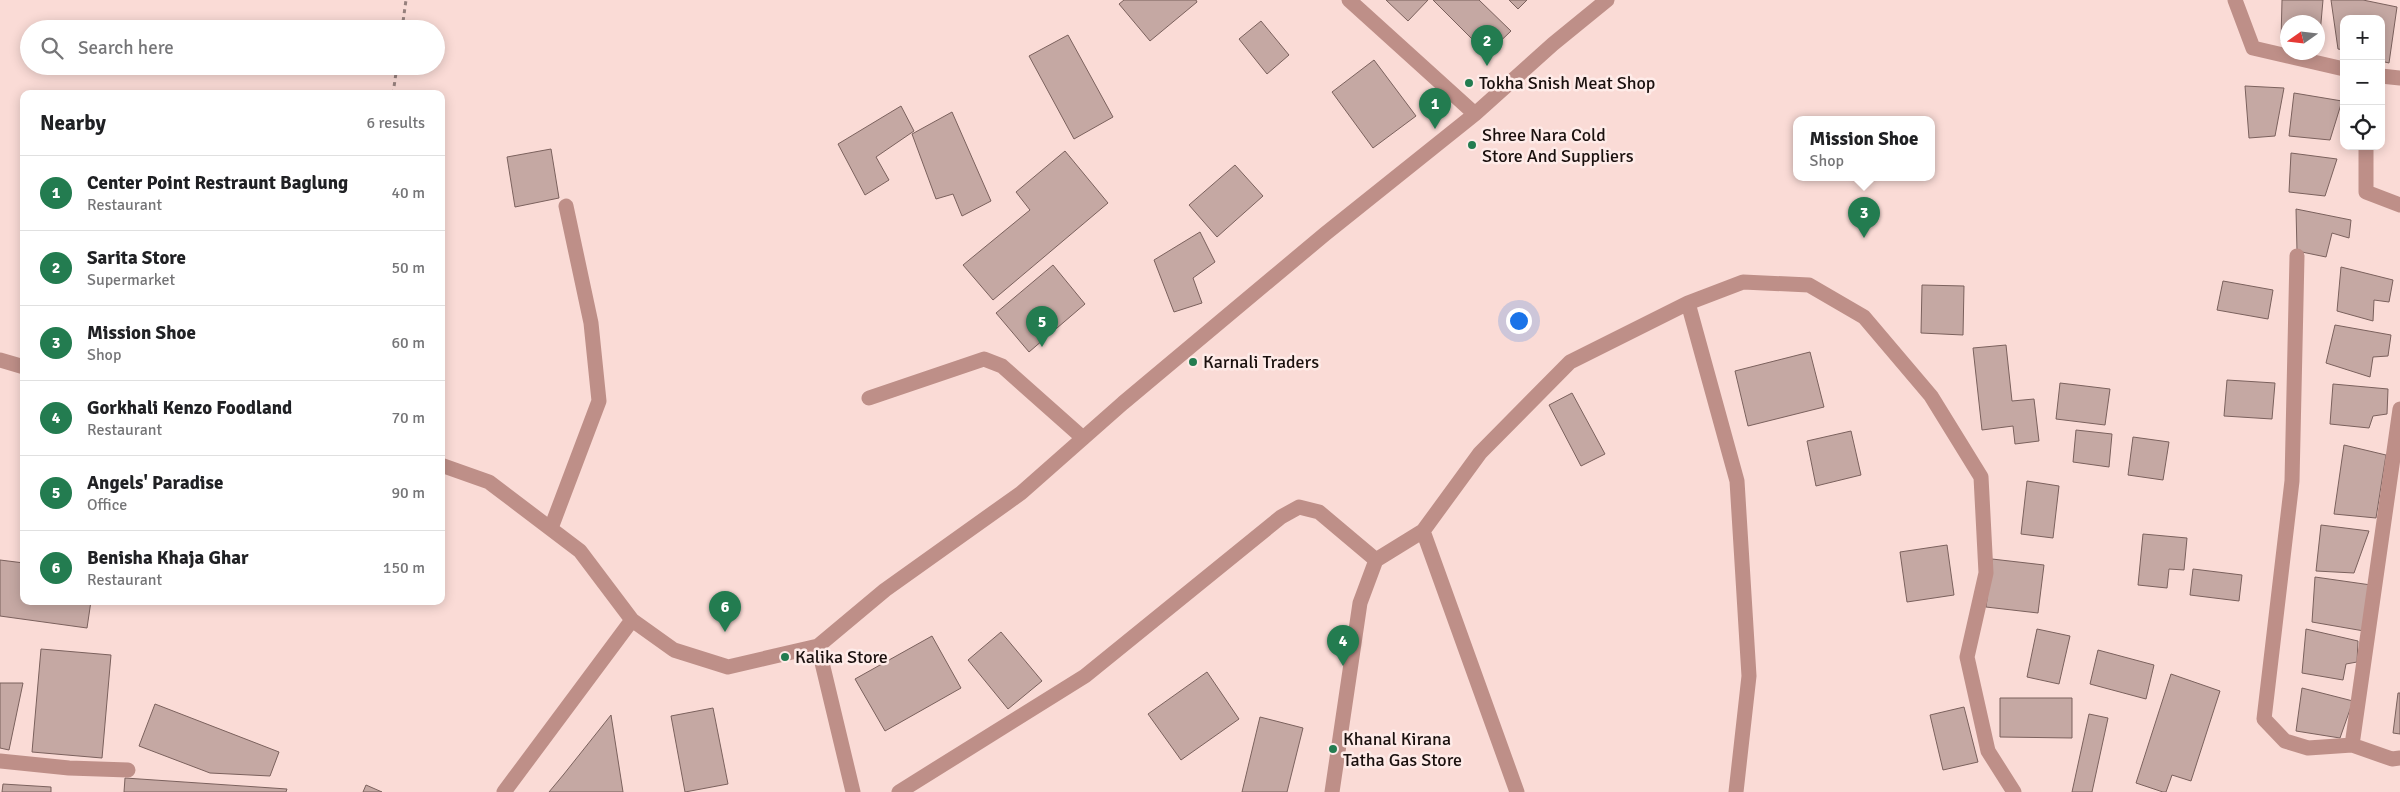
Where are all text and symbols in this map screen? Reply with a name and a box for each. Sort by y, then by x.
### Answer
north arrow [2280,15,2325,60]
map controls [2340,15,2385,150]
button: + [2340,15,2385,60]
search box [20,20,445,75]
pin: 2 [1471,25,1503,66]
icon: search [38,34,66,62]
text: Search here [78,36,174,60]
button: − [2340,60,2385,105]
place label: Tokha Snish Meat Shop [1479,72,1655,94]
marker: Tokha Snish Meat Shop [1463,77,1475,89]
pin: 1 [1419,88,1451,129]
button: locate [2340,105,2385,150]
text: Nearby [40,110,106,136]
text: 6 results [366,113,425,133]
popup [1793,116,1935,181]
place label: Shree Nara Cold Store And Suppliers [1482,124,1634,167]
text: Mission Shoe [1810,127,1918,151]
marker: Shree Nara Cold Store And Suppliers [1466,139,1478,151]
text: Shop [1810,151,1844,171]
text: Center Point Restraunt Baglung [87,171,348,195]
text: 1 [52,183,60,203]
text: 40 m [391,183,425,203]
text: Restaurant [87,195,162,215]
pin: 3 [1848,197,1880,238]
text: Sarita Store [87,246,186,270]
text: 2 [52,258,60,278]
text: 50 m [391,258,425,278]
text: Supermarket [87,270,175,290]
pin: 5 [1026,306,1058,347]
your location [1506,308,1532,334]
text: Mission Shoe [87,321,196,345]
text: 3 [52,333,60,353]
text: 60 m [391,333,425,353]
text: Shop [87,345,121,365]
place label: Karnali Traders [1203,351,1319,373]
marker: Karnali Traders [1187,356,1199,368]
text: Gorkhali Kenzo Foodland [87,396,292,420]
text: 4 [52,408,60,428]
text: 70 m [391,408,425,428]
text: Restaurant [87,420,162,440]
text: Angels' Paradise [87,471,223,495]
text: 5 [52,483,60,503]
text: 90 m [391,483,425,503]
text: Office [87,495,127,515]
text: Benisha Khaja Ghar [87,546,249,570]
text: 6 [52,558,60,578]
text: 150 m [383,558,425,578]
text: Restaurant [87,570,162,590]
pin: 6 [709,591,741,632]
pin: 4 [1327,625,1359,666]
place label: Kalika Store [795,646,888,668]
marker: Kalika Store [779,651,791,663]
place label: Khanal Kirana Tatha Gas Store [1343,728,1462,771]
marker: Khanal Kirana Tatha Gas Store [1327,743,1339,755]

